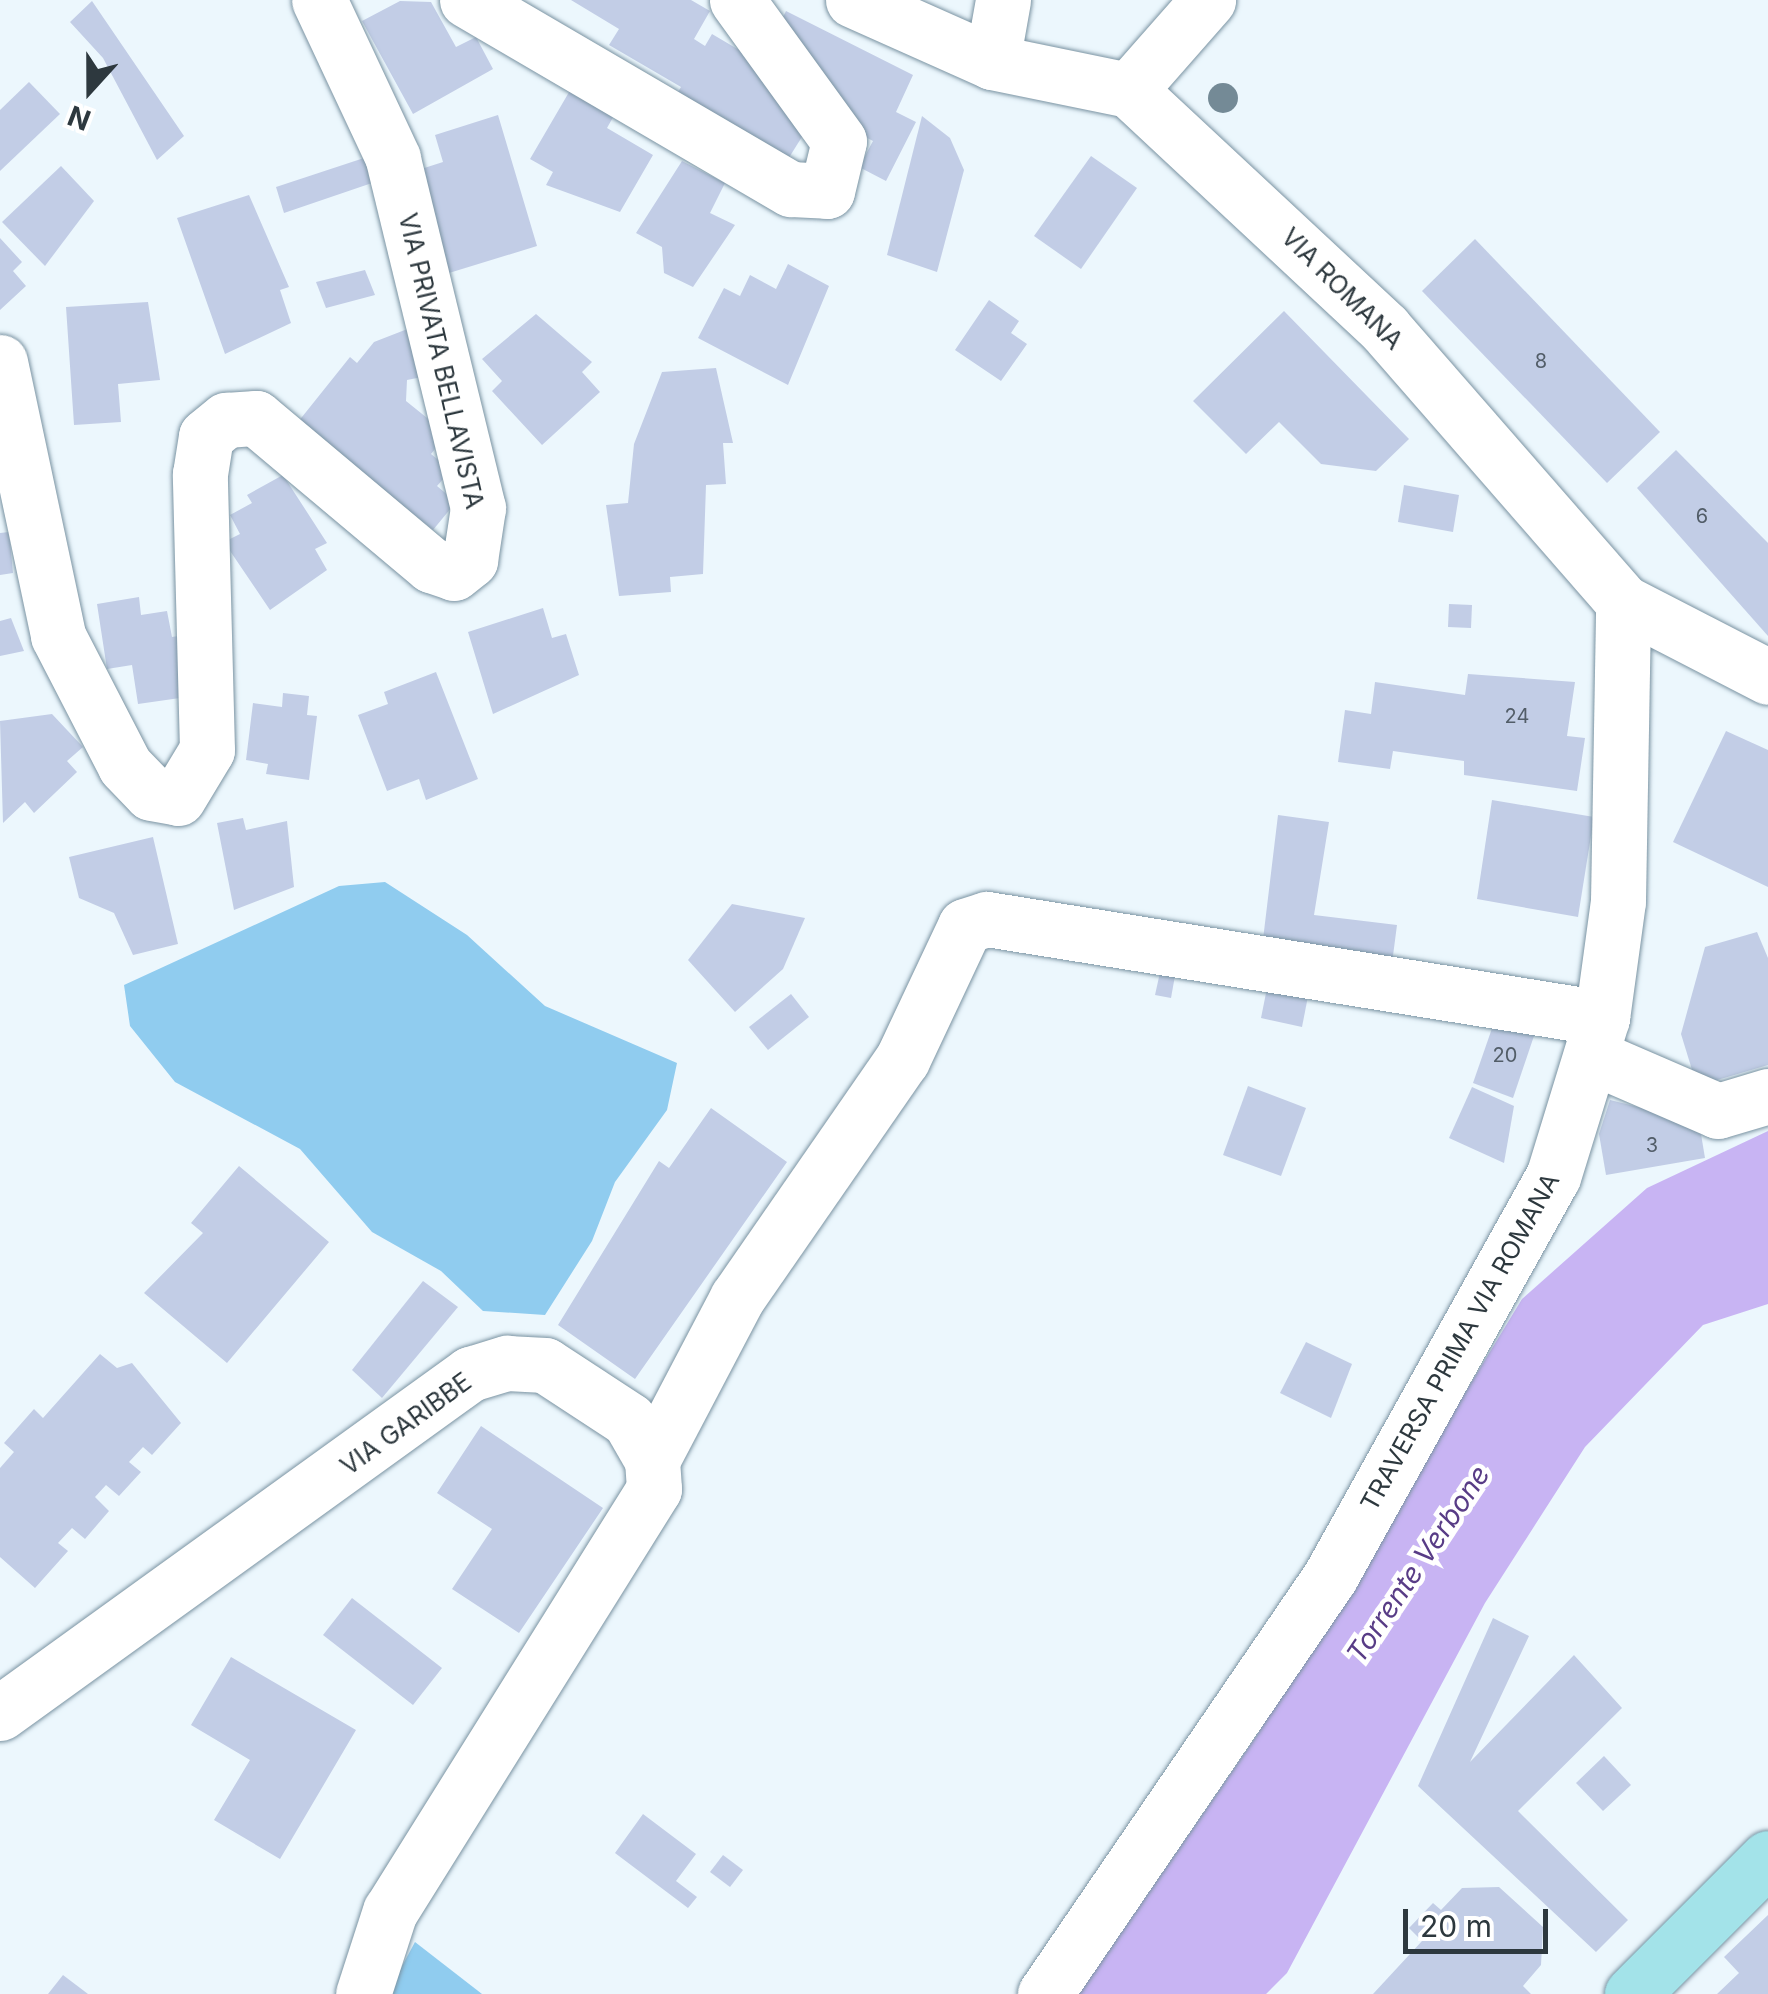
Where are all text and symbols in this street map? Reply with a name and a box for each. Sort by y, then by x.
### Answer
north arrow [40,40,140,140]
text: N [63,98,95,138]
street label: VIA PRIVATA BELLAVISTA [392,210,490,512]
street label: VIA ROMANA [1275,222,1409,356]
house number: 8 [1535,349,1547,373]
house number: 6 [1696,504,1708,528]
house number: 24 [1505,704,1529,728]
house number: 20 [1493,1043,1517,1067]
house number: 3 [1646,1133,1658,1157]
street label: TRAVERSA PRIMA VIA ROMANA [1354,1168,1566,1516]
street label: VIA GARIBBE [335,1367,477,1481]
water label: Torrente Verbone [1339,1459,1497,1669]
scale bar [1408,1889,1553,1951]
text: 20 m [1420,1908,1492,1944]

